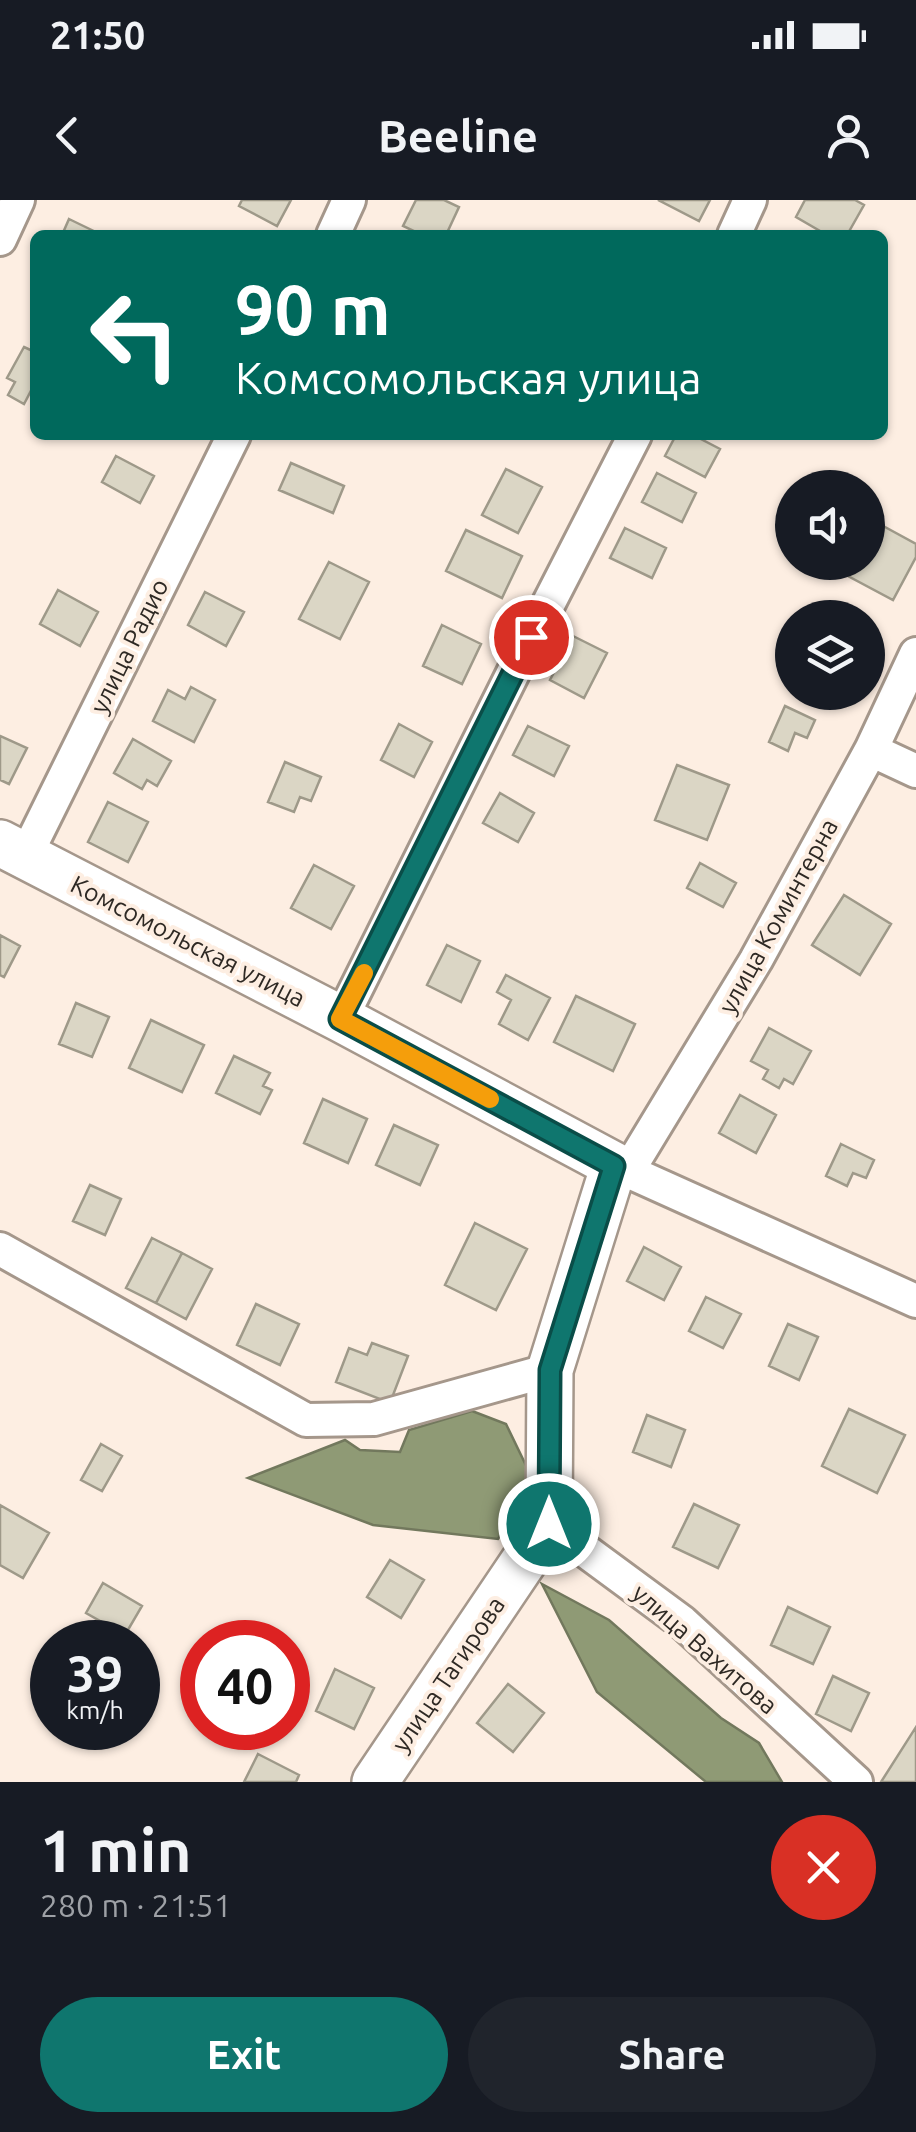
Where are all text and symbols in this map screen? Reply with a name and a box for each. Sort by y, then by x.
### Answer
text: 21:50 [50,14,145,56]
icon: back [40,108,95,163]
icon: person [821,108,876,163]
text: Beeline [378,110,538,161]
icon: left [70,270,200,400]
text: 90 m [235,270,391,348]
text: Комсомольская улица [235,352,702,403]
map controls [775,470,885,710]
button: sound [775,470,885,580]
street label: улица Радио [84,574,174,718]
pin [489,595,574,680]
button: layers [775,600,885,710]
icon: arrive [504,610,559,665]
street label: улица Коминтерна [713,814,843,1018]
street label: Комсомольская улица [66,870,310,1012]
position arrow [497,1472,601,1576]
street label: улица Вахитова [627,1579,783,1719]
street label: улица Тагирова [386,1591,510,1757]
speed limit sign: 40 [180,1620,310,1750]
text: 39 [67,1645,123,1701]
text: km/h [66,1696,124,1724]
button: close [771,1815,876,1920]
text: 1 min [40,1816,192,1883]
text: 280 m · 21:51 [40,1887,232,1923]
button: Exit [40,1997,448,2112]
button: Share [468,1997,876,2112]

